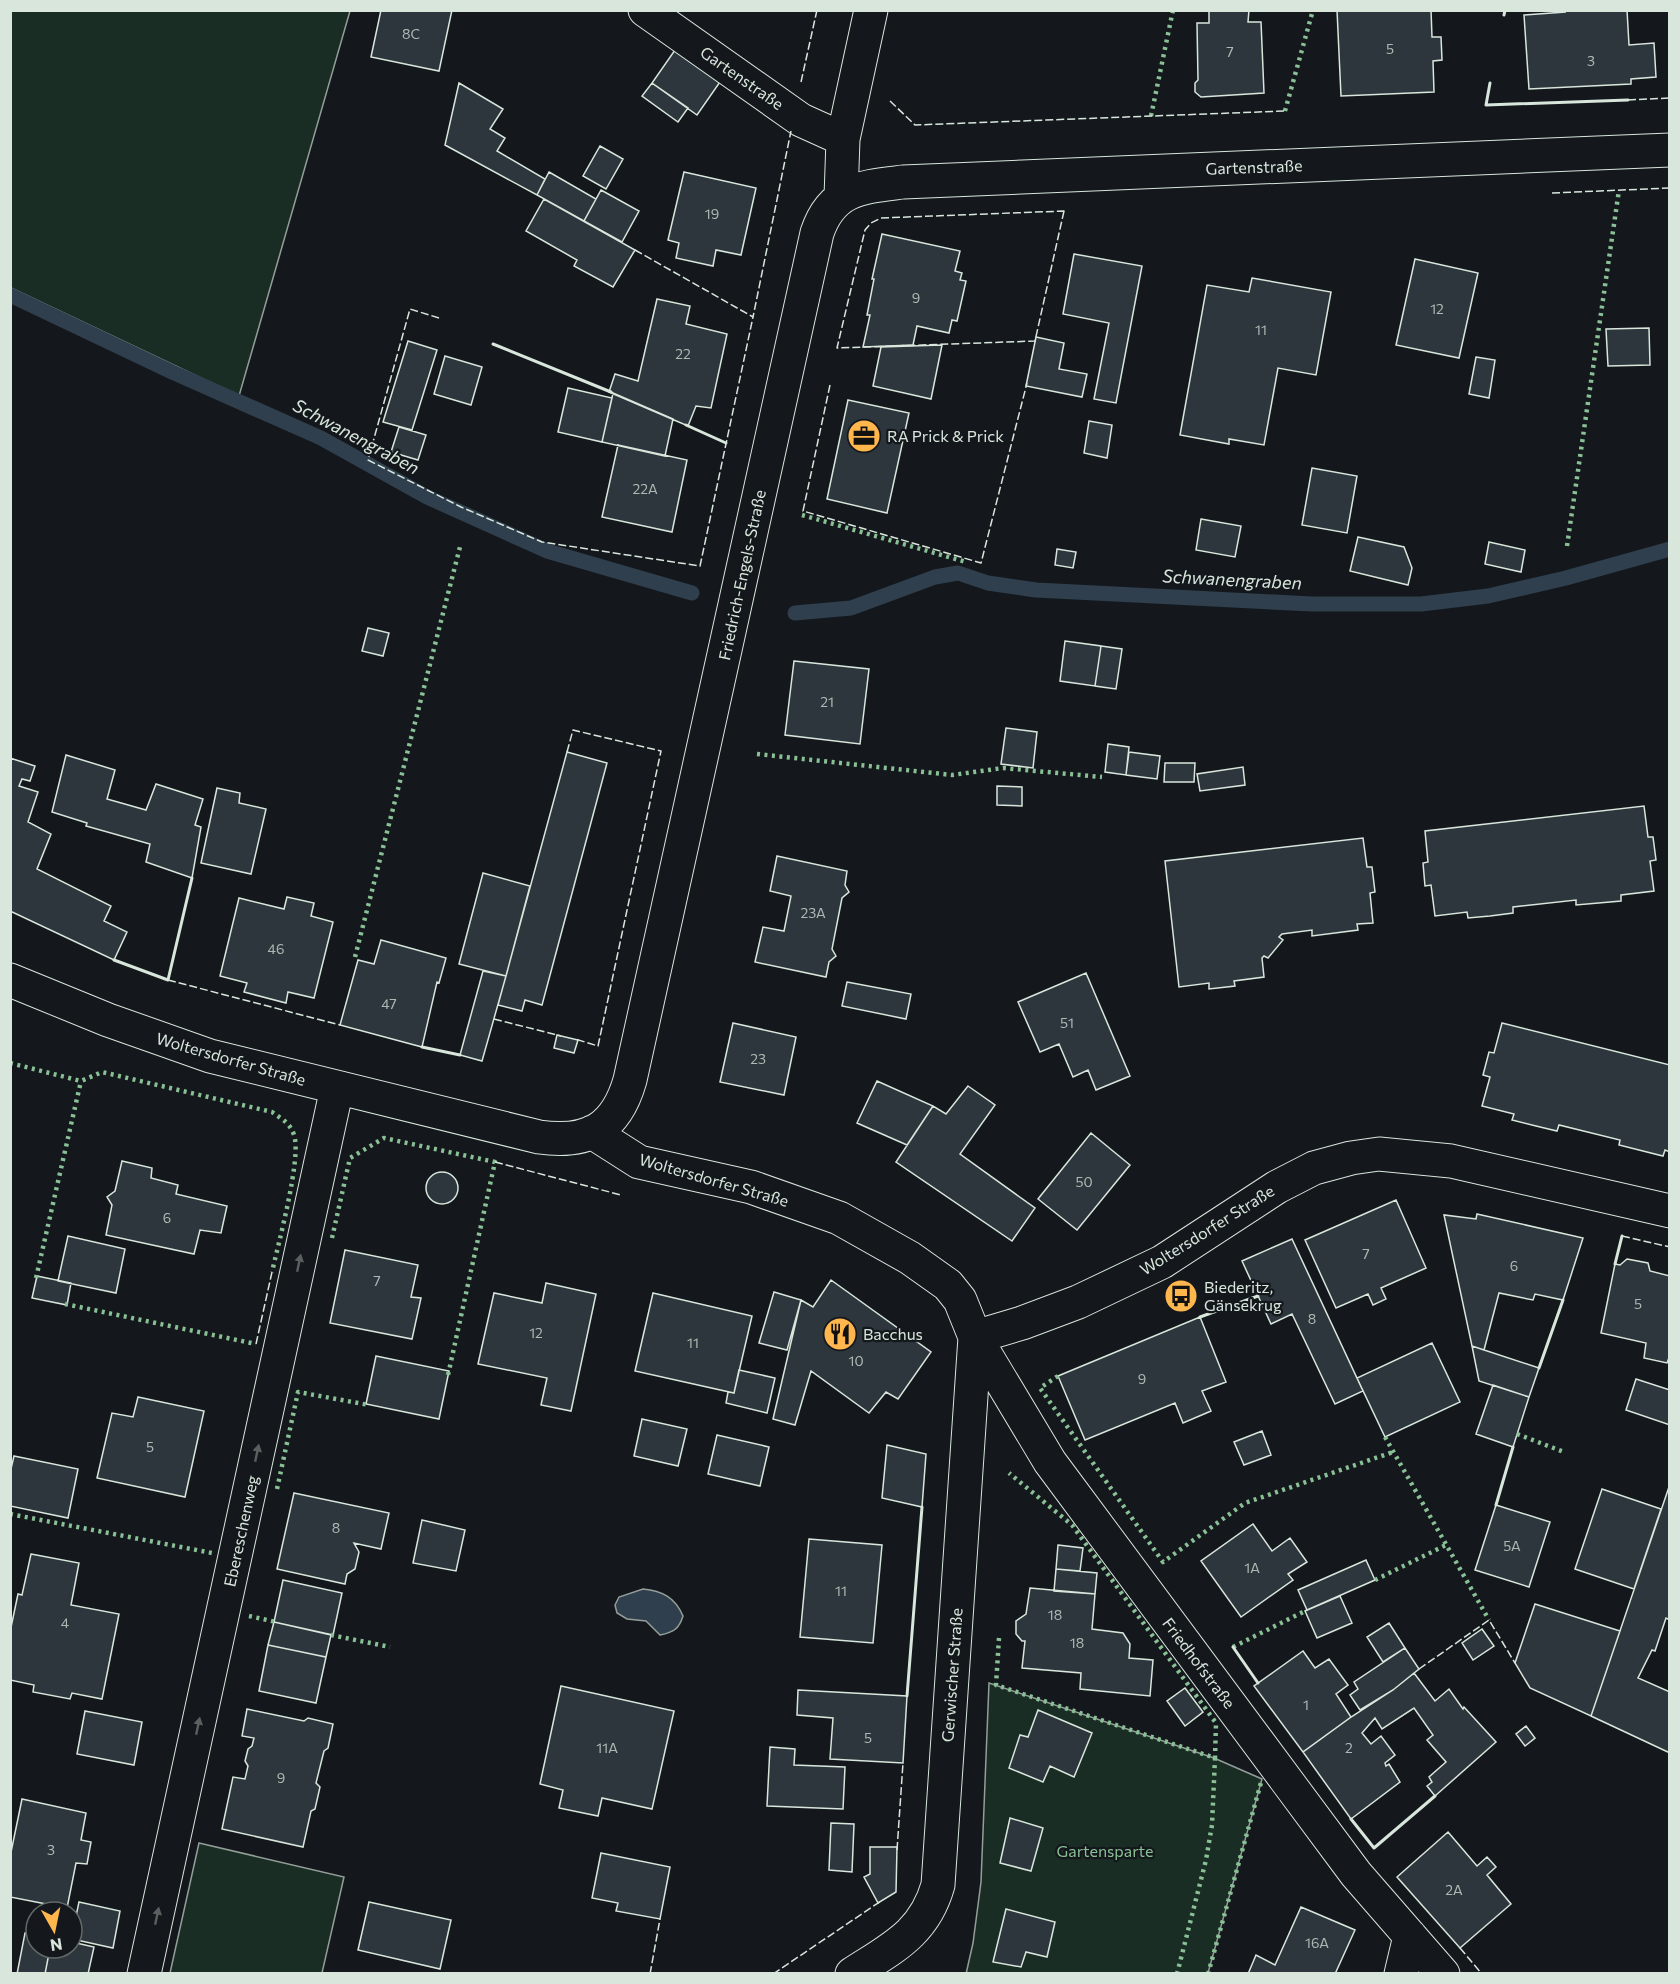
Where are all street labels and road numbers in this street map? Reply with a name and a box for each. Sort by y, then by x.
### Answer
street label: Gartenstraße [697,42,787,113]
street label: Gartenstraße [1205,155,1303,178]
street label: Friedrich-Engels-Straße [714,488,769,662]
street label: Woltersdorfer Straße [154,1028,308,1089]
street label: Woltersdorfer Straße [637,1149,791,1210]
street label: Woltersdorfer Straße [1136,1181,1277,1279]
street label: Ebereschenweg [219,1473,262,1588]
street label: Gerwischer Straße [937,1607,966,1743]
street label: Friedhofstraße [1159,1614,1240,1712]

